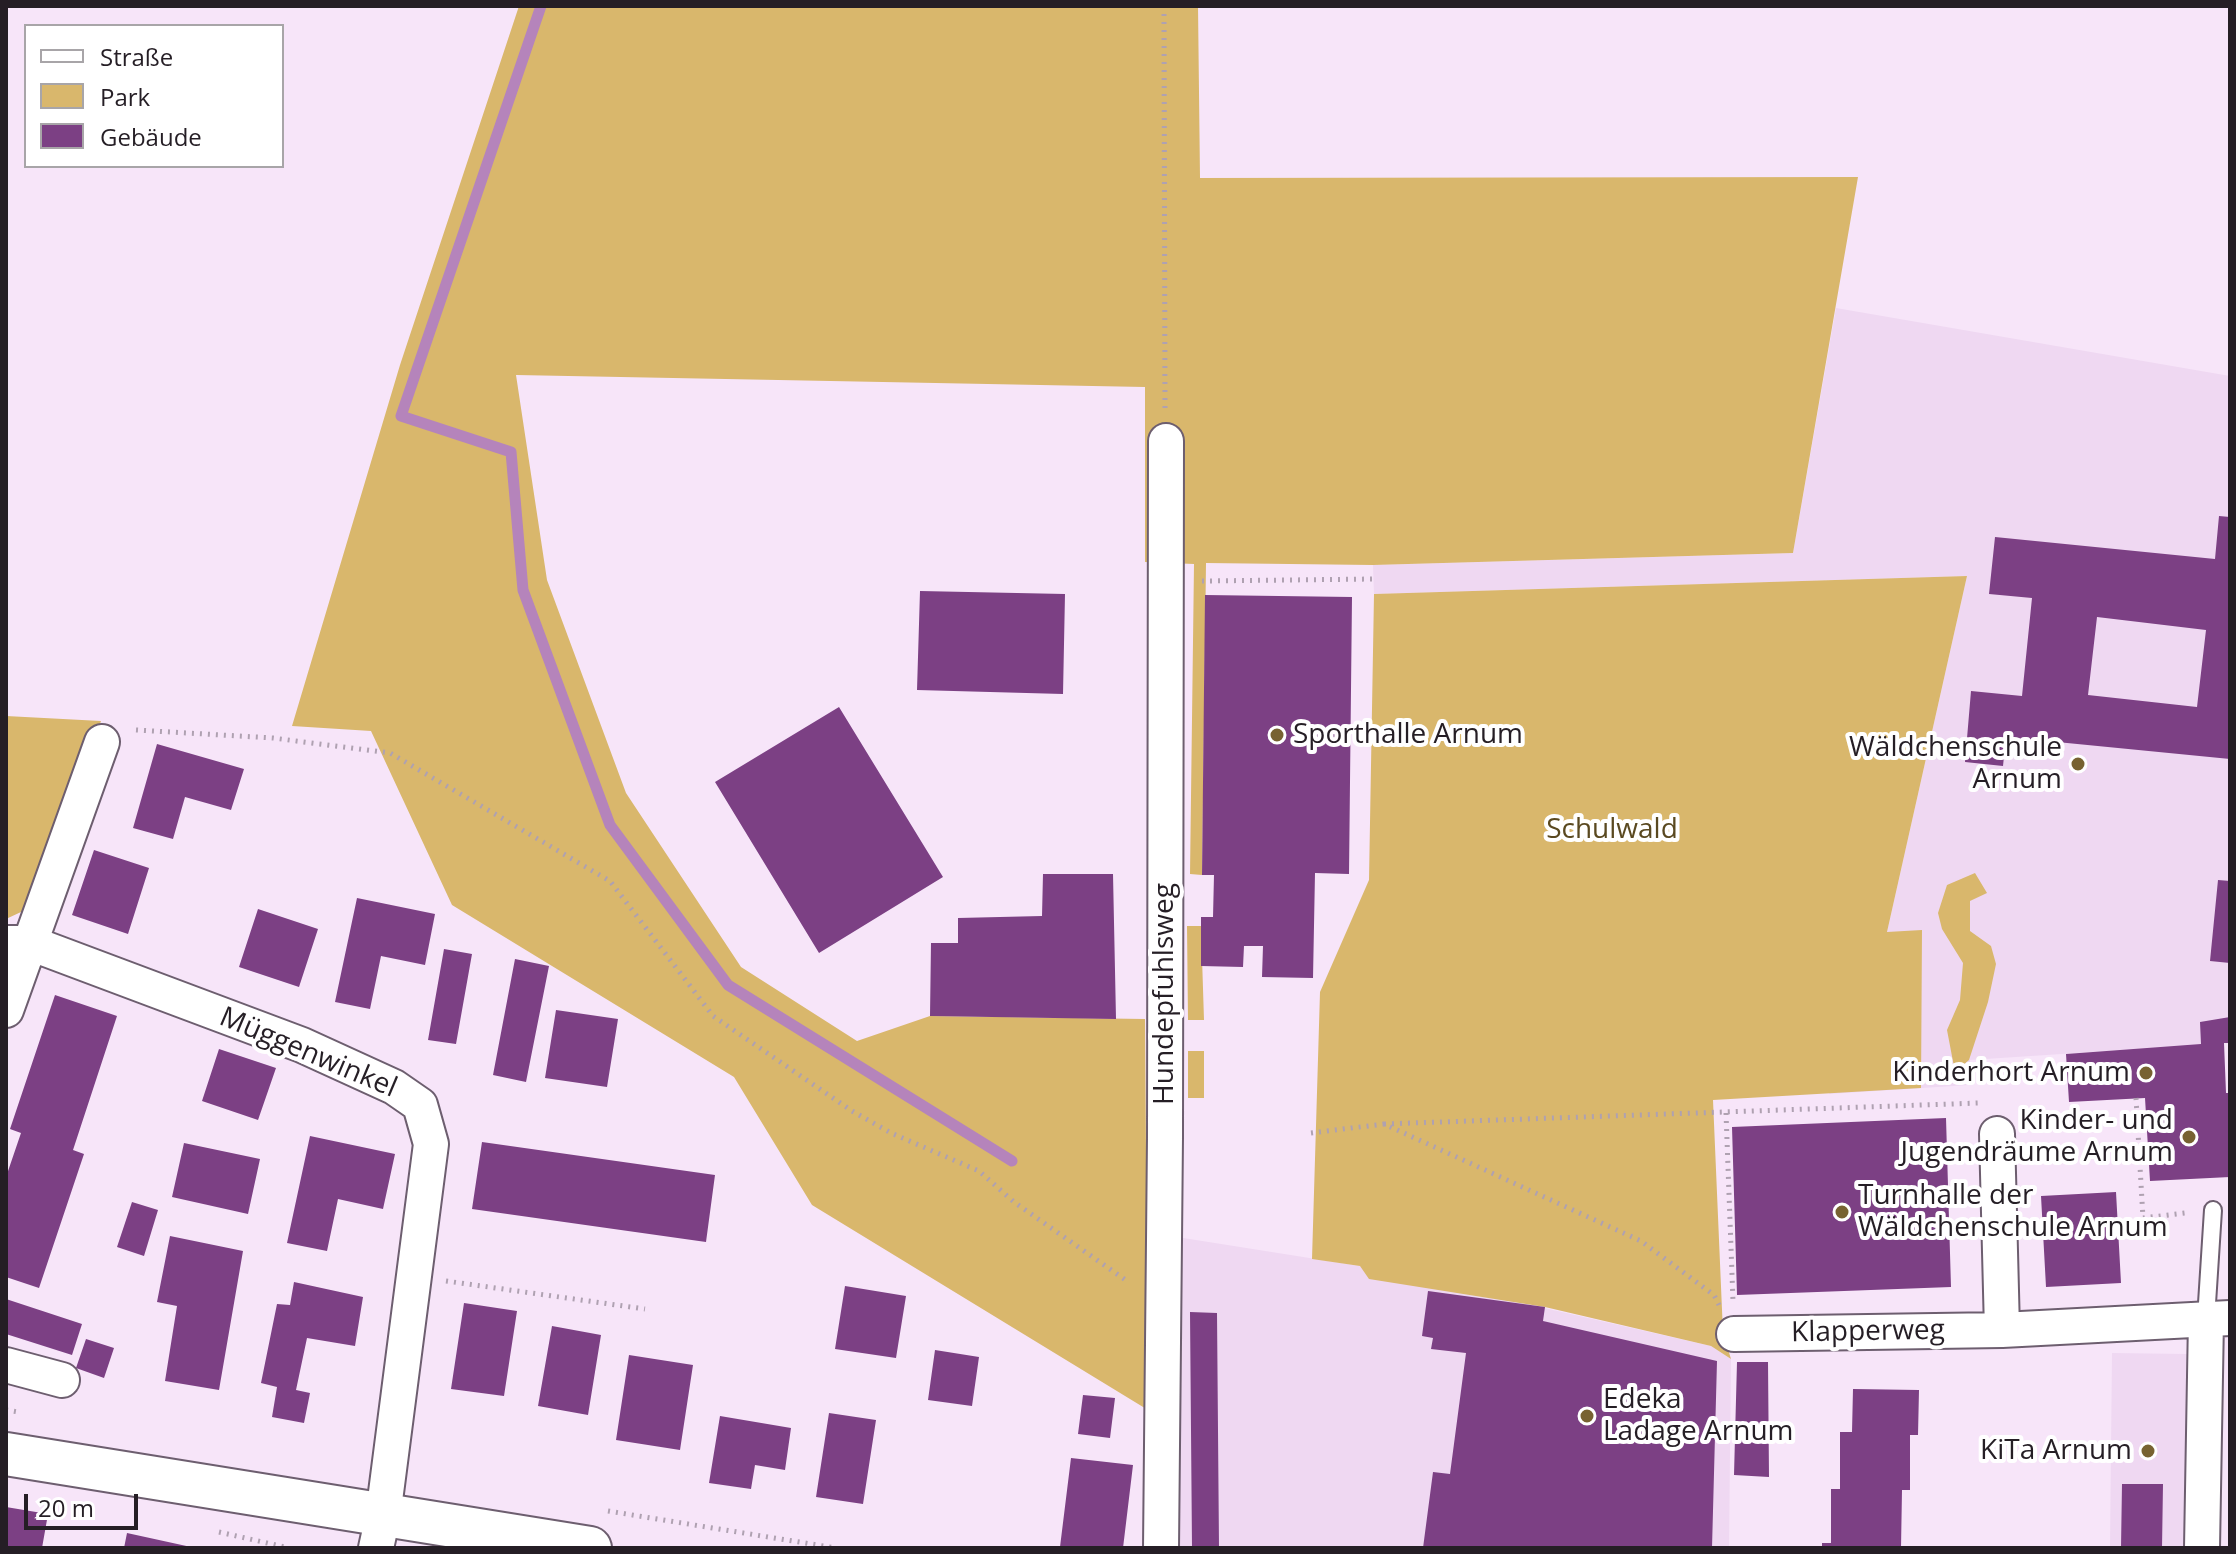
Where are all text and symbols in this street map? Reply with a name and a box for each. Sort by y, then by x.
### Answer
legend [24,24,284,168]
text: Straße [100,40,173,73]
text: Park [100,80,150,113]
text: Gebäude [100,120,202,153]
place label: Sporthalle Arnum [1293,718,1523,752]
marker: Sporthalle Arnum [1268,726,1286,744]
place label: Wäldchenschule Arnum [1849,731,2062,797]
marker: Wäldchenschule Arnum [2069,755,2087,773]
park label: Schulwald [1546,813,1678,847]
street label: Hundepfuhlsweg [1148,883,1182,1105]
street label: Müggenwinkel [214,1001,402,1105]
place label: Kinderhort Arnum [1892,1056,2130,1090]
marker: Kinderhort Arnum [2137,1064,2155,1082]
place label: Kinder- und Jugendräume Arnum [1901,1104,2173,1170]
marker: Kinder- und Jugendräume Arnum [2180,1128,2198,1146]
place label: Turnhalle der Wäldchenschule Arnum [1858,1179,2168,1245]
marker: Turnhalle der Wäldchenschule Arnum [1833,1203,1851,1221]
street label: Klapperweg [1791,1314,1945,1350]
place label: Edeka Ladage Arnum [1603,1383,1793,1449]
marker: Edeka Ladage Arnum [1578,1407,1596,1425]
place label: KiTa Arnum [1980,1434,2132,1468]
marker: KiTa Arnum [2139,1442,2157,1460]
scale bar [28,1478,142,1528]
text: 20 m [38,1491,94,1524]

